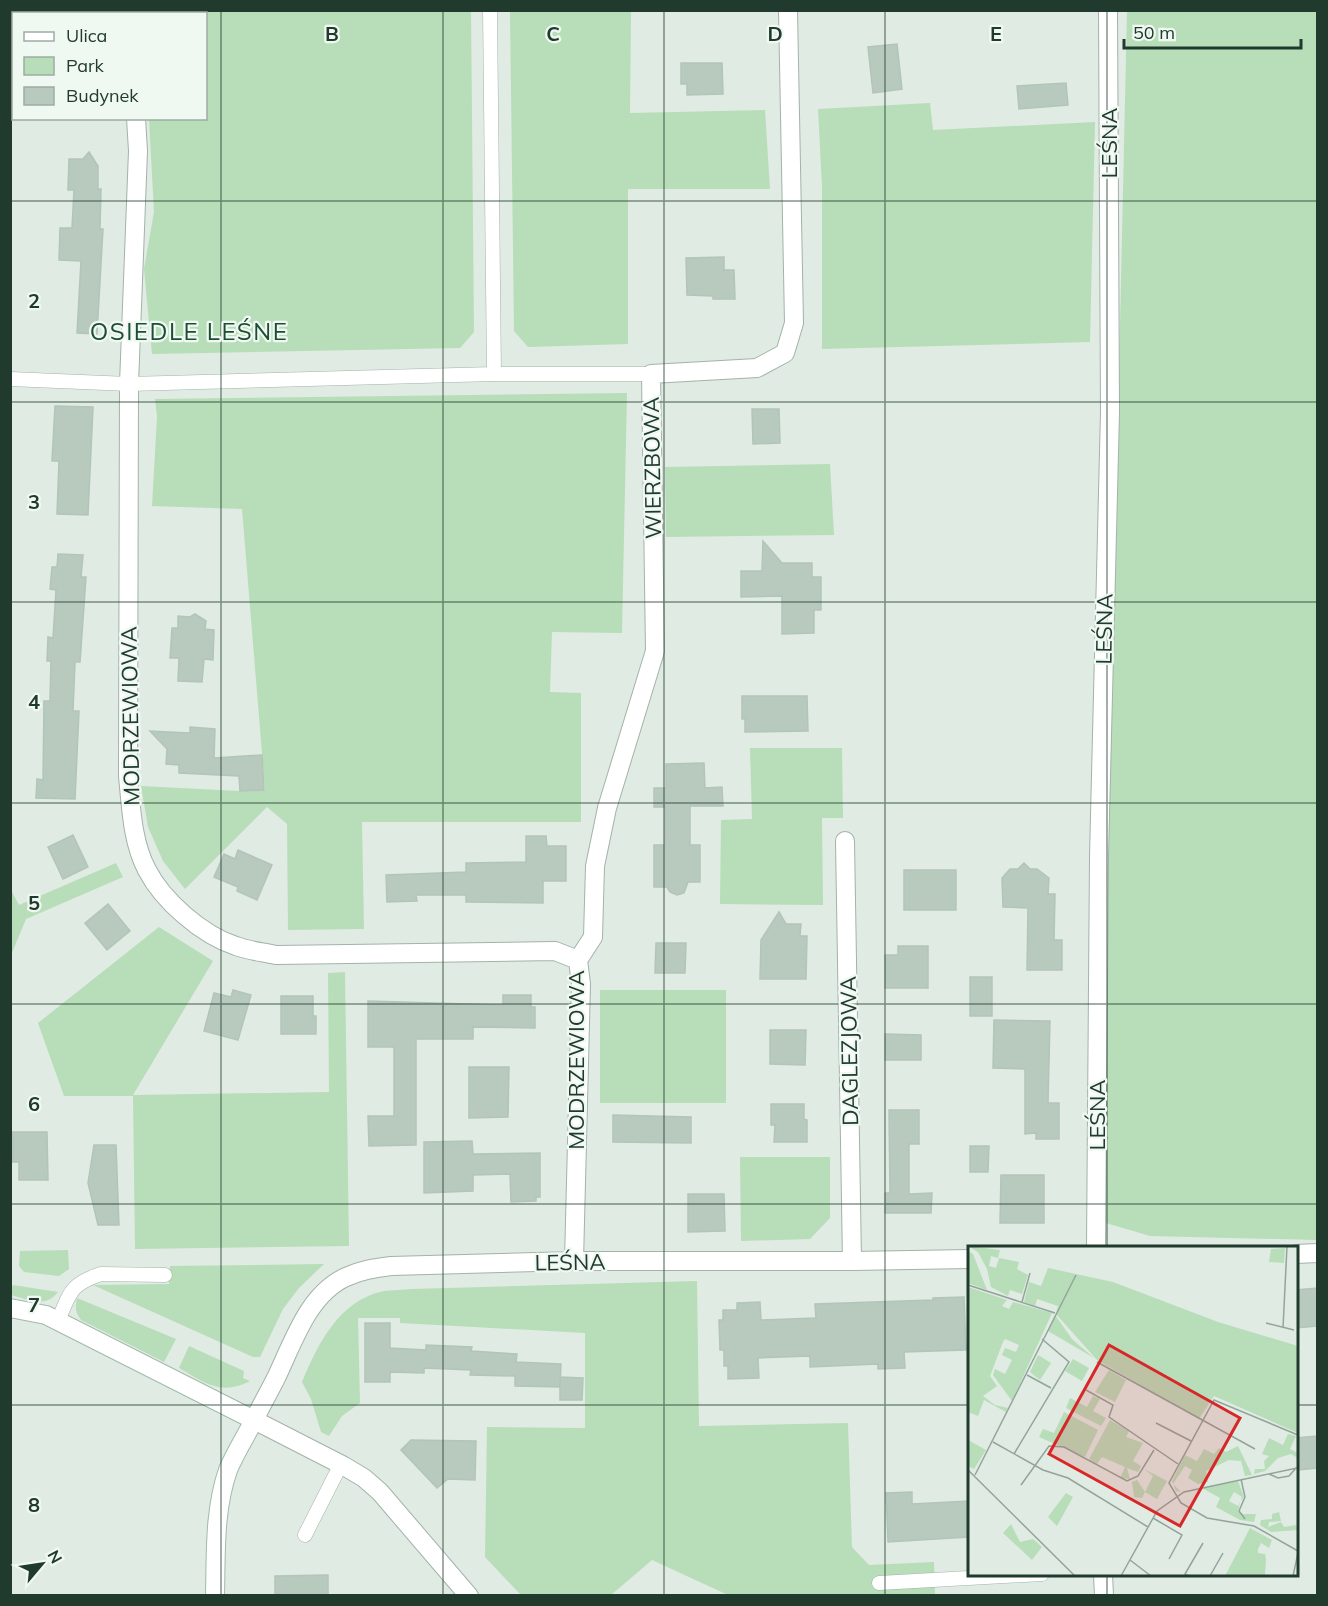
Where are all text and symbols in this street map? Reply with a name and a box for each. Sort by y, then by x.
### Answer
legend [12,12,207,120]
scale bar [1124,12,1301,50]
text: B [325,21,339,46]
text: C [546,21,560,46]
text: D [767,21,783,46]
text: E [990,21,1002,46]
text: 50 m [1133,21,1175,44]
text: Ulica [66,24,107,47]
text: Park [66,54,105,77]
text: Budynek [66,84,139,107]
street label: LEŚNA [1095,107,1123,179]
text: 2 [28,288,40,313]
district label: OSIEDLE LEŚNE [90,316,288,346]
street label: WIERZBOWA [637,397,667,539]
text: 3 [28,489,40,514]
street label: LEŚNA [1089,593,1119,665]
street label: MODRZEWIOWA [114,626,146,806]
text: 4 [28,689,40,714]
text: 5 [28,890,40,915]
street label: MODRZEWIOWA [562,970,590,1150]
street label: DAGLEZJOWA [834,976,864,1126]
street label: LEŚNA [1083,1079,1111,1151]
text: 6 [28,1091,40,1116]
inset map [968,1246,1298,1576]
street label: LEŚNA [534,1247,606,1277]
text: 7 [28,1292,40,1317]
text: 8 [28,1492,40,1517]
north arrow [12,1534,72,1594]
text: N [43,1547,67,1567]

